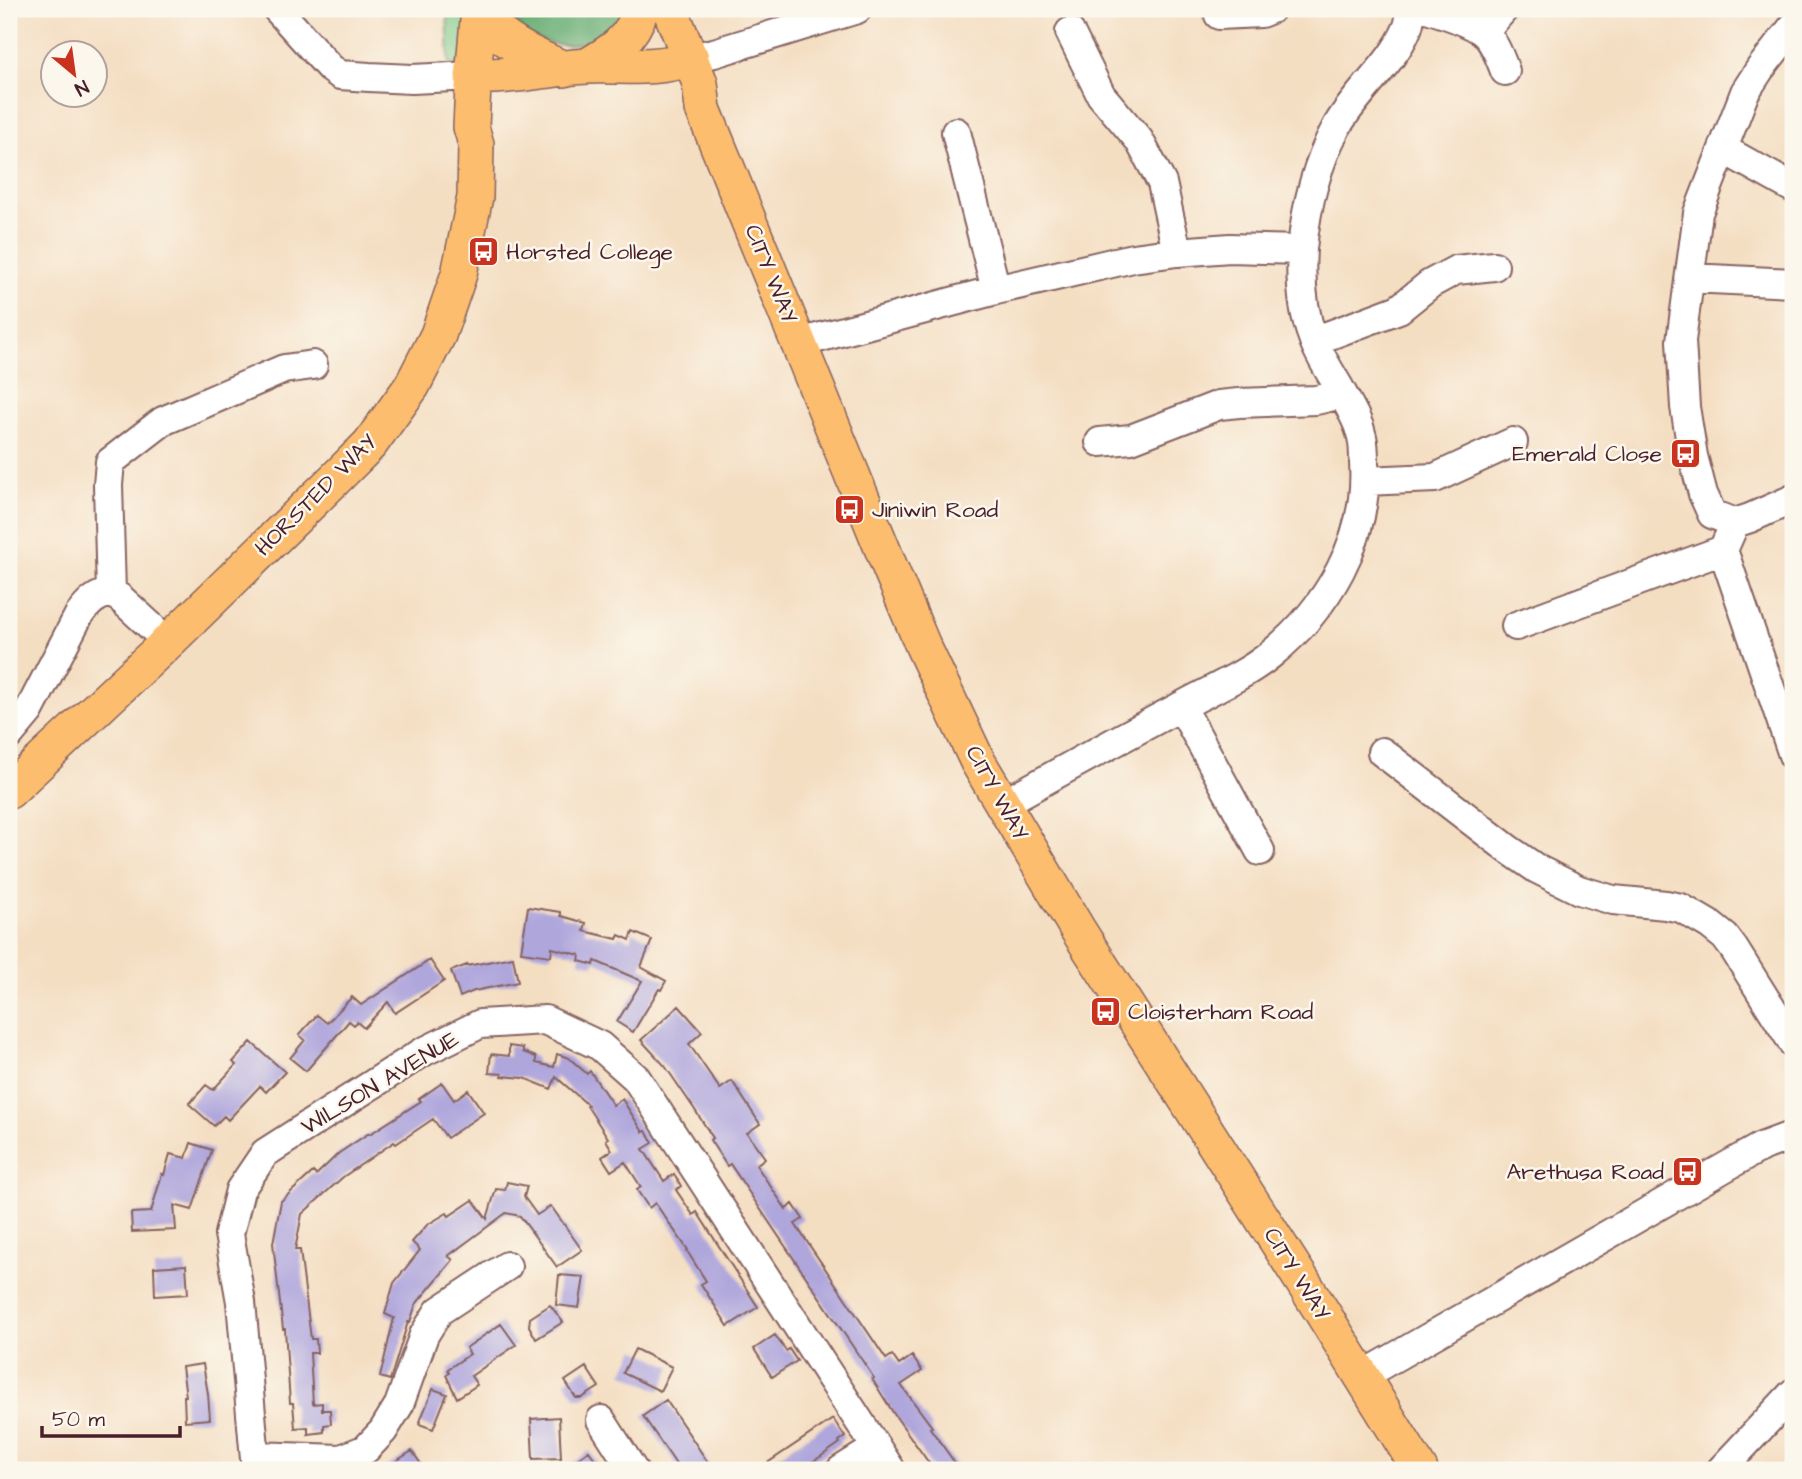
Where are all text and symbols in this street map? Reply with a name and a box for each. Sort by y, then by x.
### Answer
north arrow [38,38,108,108]
text: N [70,73,93,102]
street label: CITY WAY [737,220,805,328]
bus stop icon: Horsted College [466,235,500,269]
place label: Horsted College [506,236,673,269]
street label: HORSTED WAY [248,427,384,563]
bus stop icon: Emerald Close [1668,437,1702,471]
place label: Emerald Close [1512,438,1662,470]
bus stop icon: Jiniwin Road [832,493,866,527]
place label: Jiniwin Road [872,494,998,526]
street label: CITY WAY [958,740,1036,846]
bus stop icon: Cloisterham Road [1088,995,1122,1029]
place label: Cloisterham Road [1128,996,1314,1028]
street label: WILSON AVENUE [295,1023,465,1143]
bus stop icon: Arethusa Road [1670,1155,1704,1189]
place label: Arethusa Road [1506,1156,1664,1188]
street label: CITY WAY [1256,1221,1338,1327]
scale bar [42,1395,180,1439]
text: 50 m [52,1405,106,1434]

